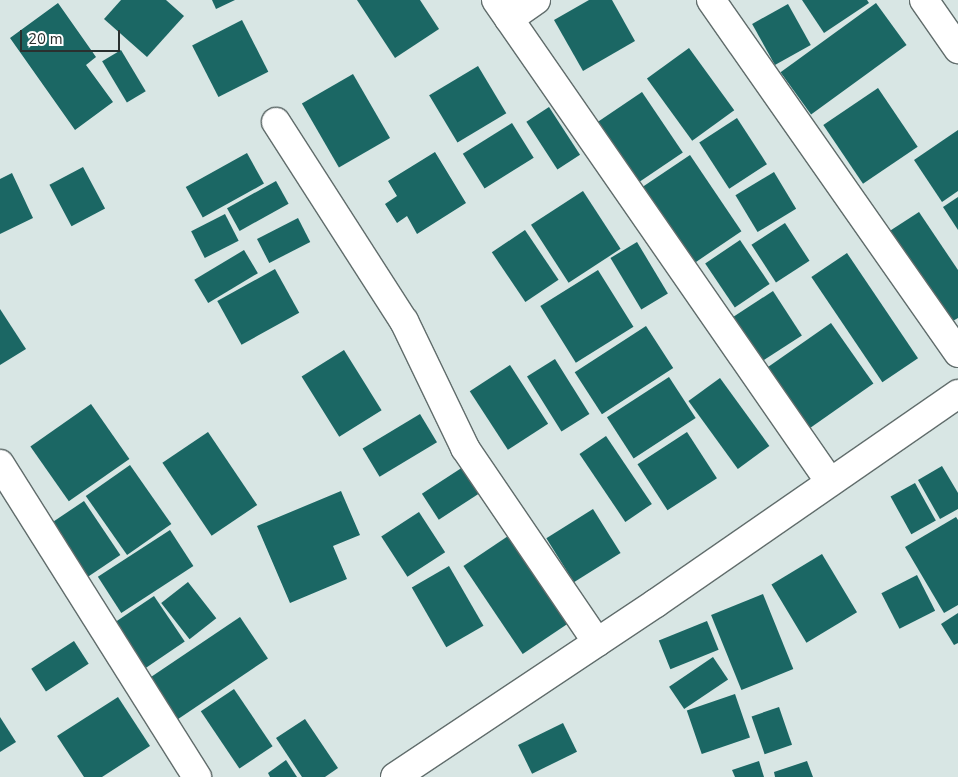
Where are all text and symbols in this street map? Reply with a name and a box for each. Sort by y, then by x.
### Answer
scale bar [22,20,122,52]
text: 20 m [28,29,63,49]

